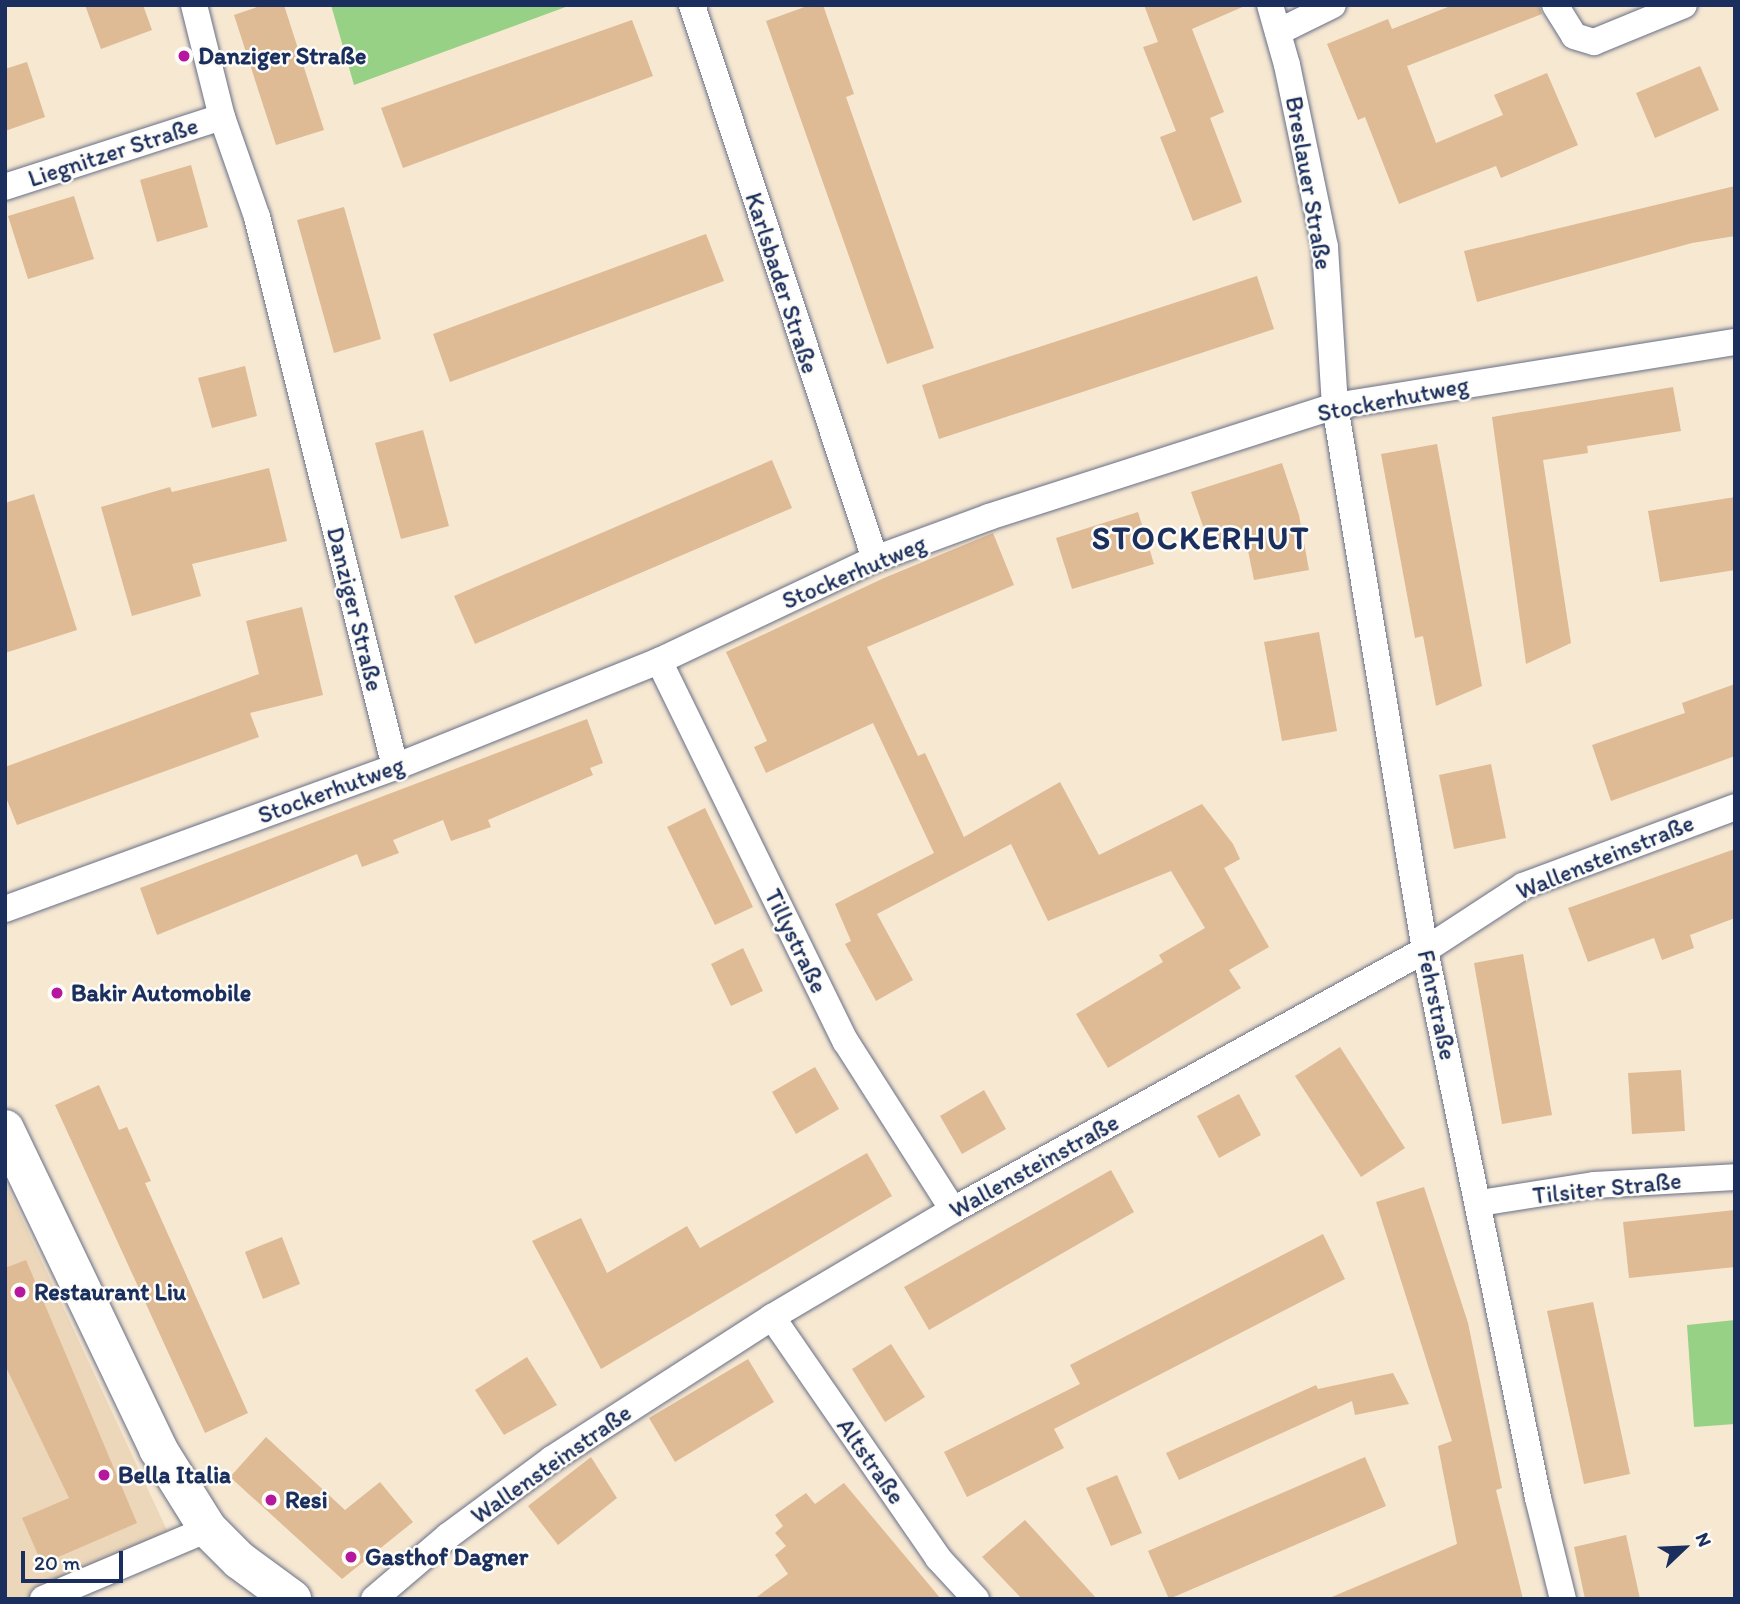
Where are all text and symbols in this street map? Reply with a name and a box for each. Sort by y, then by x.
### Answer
place label: Danziger Straße [198,42,366,70]
marker: Danziger Straße [176,48,192,64]
street label: Breslauer Straße [1280,94,1338,272]
street label: Liegnitzer Straße [24,111,202,193]
street label: Karlsbader Straße [739,189,825,377]
street label: Stockerhutweg [1315,370,1471,428]
district label: STOCKERHUT [1093,519,1309,557]
street label: Danziger Straße [321,524,389,694]
street label: Stockerhutweg [778,529,930,615]
street label: Stockerhutweg [254,750,408,830]
street label: Wallensteinstraße [1512,808,1698,906]
street label: Tillystraße [758,884,834,998]
street label: Fehrstraße [1411,947,1463,1063]
place label: Bakir Automobile [71,979,250,1007]
marker: Bakir Automobile [49,985,65,1001]
street label: Wallensteinstraße [944,1108,1124,1224]
street label: Tilsiter Straße [1531,1166,1683,1210]
place label: Restaurant Liu [34,1278,186,1306]
marker: Restaurant Liu [12,1284,28,1300]
street label: Wallensteinstraße [465,1398,637,1530]
street label: Altstraße [831,1412,911,1510]
place label: Bella Italia [118,1461,232,1489]
marker: Bella Italia [96,1467,112,1483]
place label: Resi [285,1486,328,1514]
marker: Resi [263,1492,279,1508]
north arrow [1649,1513,1719,1583]
text: N [1691,1529,1717,1550]
scale bar [24,1538,126,1582]
place label: Gasthof Dagner [365,1543,528,1571]
marker: Gasthof Dagner [343,1549,359,1565]
text: 20 m [34,1550,80,1575]

